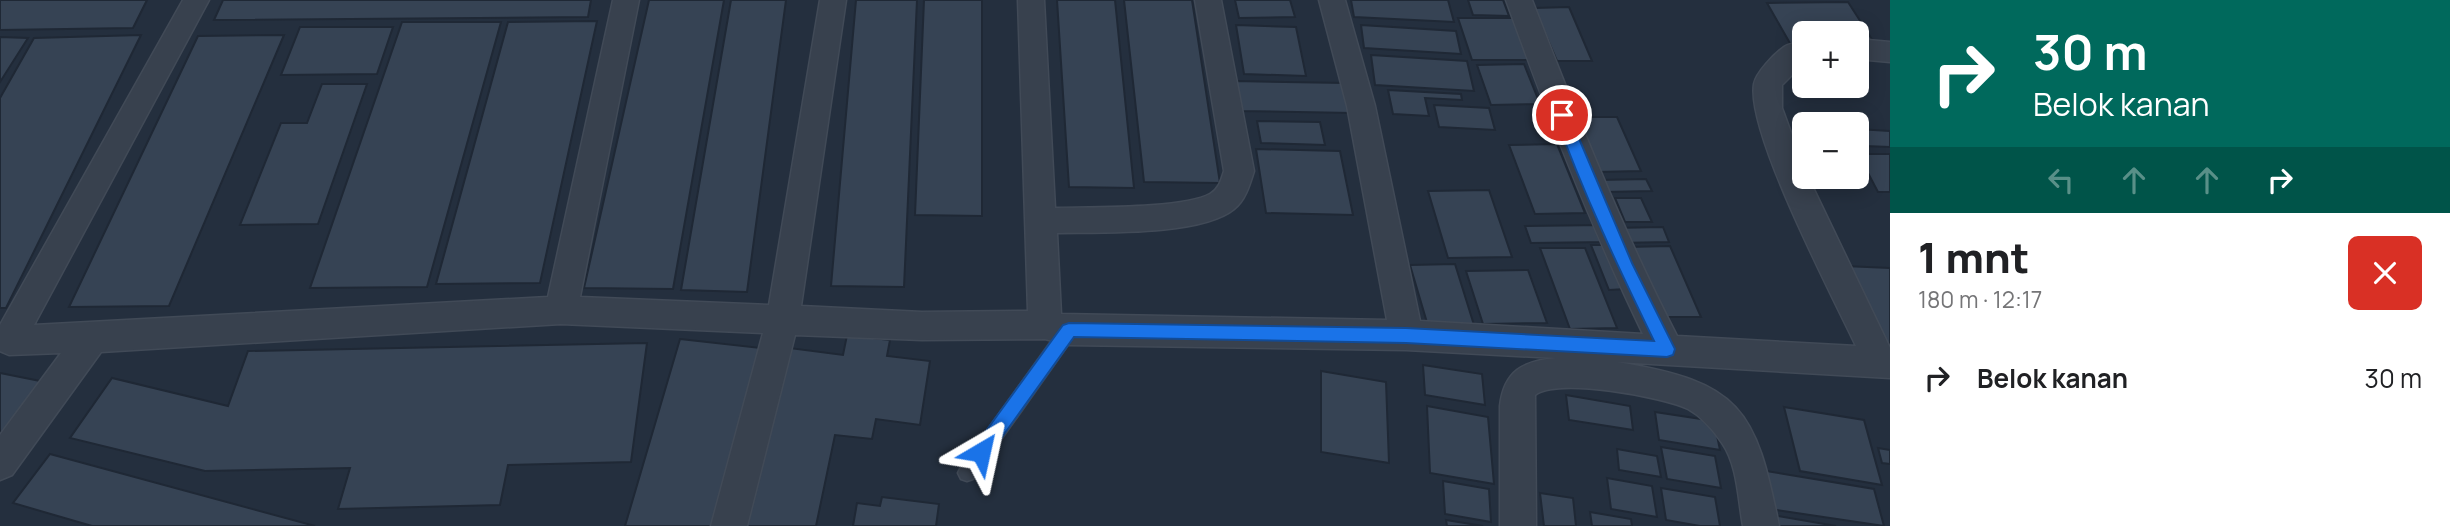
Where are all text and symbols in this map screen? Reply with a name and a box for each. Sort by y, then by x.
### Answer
text: 30 m [2033,18,2148,85]
map controls [1792,21,1869,189]
button: + [1792,21,1869,98]
icon: right [1918,28,2009,119]
text: Belok kanan [2033,82,2209,126]
pin [1532,85,1592,145]
icon: arrive [1543,96,1581,134]
button: − [1792,112,1869,189]
icon: left [2042,161,2080,199]
icon: ahead [2115,161,2153,199]
icon: ahead [2188,161,2226,199]
icon: right [2261,161,2299,199]
text: 1 mnt [1918,228,2029,286]
button: close [2348,236,2422,310]
text: 180 m · 12:17 [1918,283,2042,315]
icon: right [1918,359,1956,397]
text: Belok kanan [1977,360,2128,396]
text: 30 m [2365,360,2422,396]
position arrow [944,415,1018,489]

